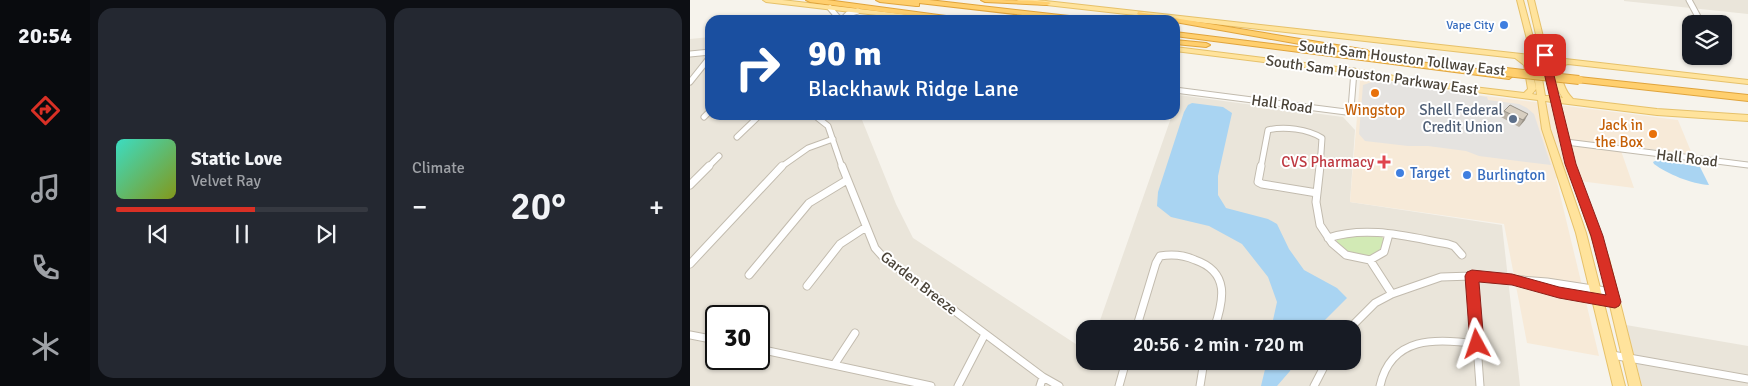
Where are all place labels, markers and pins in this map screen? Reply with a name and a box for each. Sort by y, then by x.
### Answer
place label: Vape City [1446,18,1494,33]
marker: Vape City [1498,19,1510,31]
pin [1524,34,1566,76]
marker: Wingstop [1369,87,1381,99]
place label: Wingstop [1345,101,1405,119]
place label: Shell Federal Credit Union [1419,101,1503,136]
marker: Shell Federal Credit Union [1507,113,1519,125]
place label: Jack in the Box [1595,116,1643,151]
marker: Jack in the Box [1647,128,1659,140]
place label: CVS Pharmacy [1281,153,1374,171]
marker: CVS Pharmacy [1378,156,1390,168]
place label: Target [1410,164,1450,182]
place label: Burlington [1477,166,1545,184]
marker: Target [1394,167,1406,179]
marker: Burlington [1461,169,1473,181]

